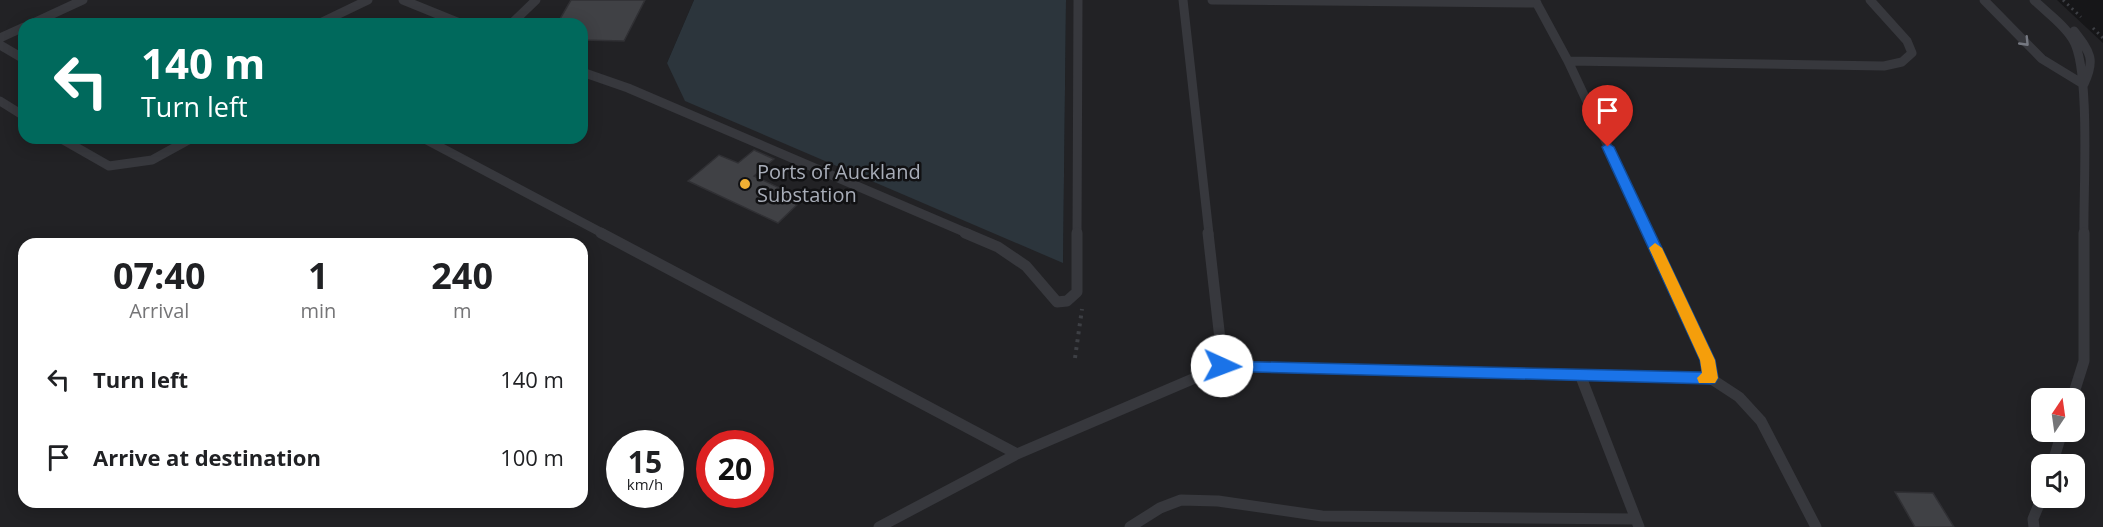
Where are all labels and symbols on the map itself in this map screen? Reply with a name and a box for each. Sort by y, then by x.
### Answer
one-way arrow [2018,35,2029,45]
pin [1582,85,1633,147]
place label: Ports of Auckland Substation [757,158,921,208]
marker: Ports of Auckland Substation [738,177,752,191]
position arrow [1190,334,1254,398]
north arrow [2031,388,2085,442]
speed limit sign: 20 [696,430,774,508]

